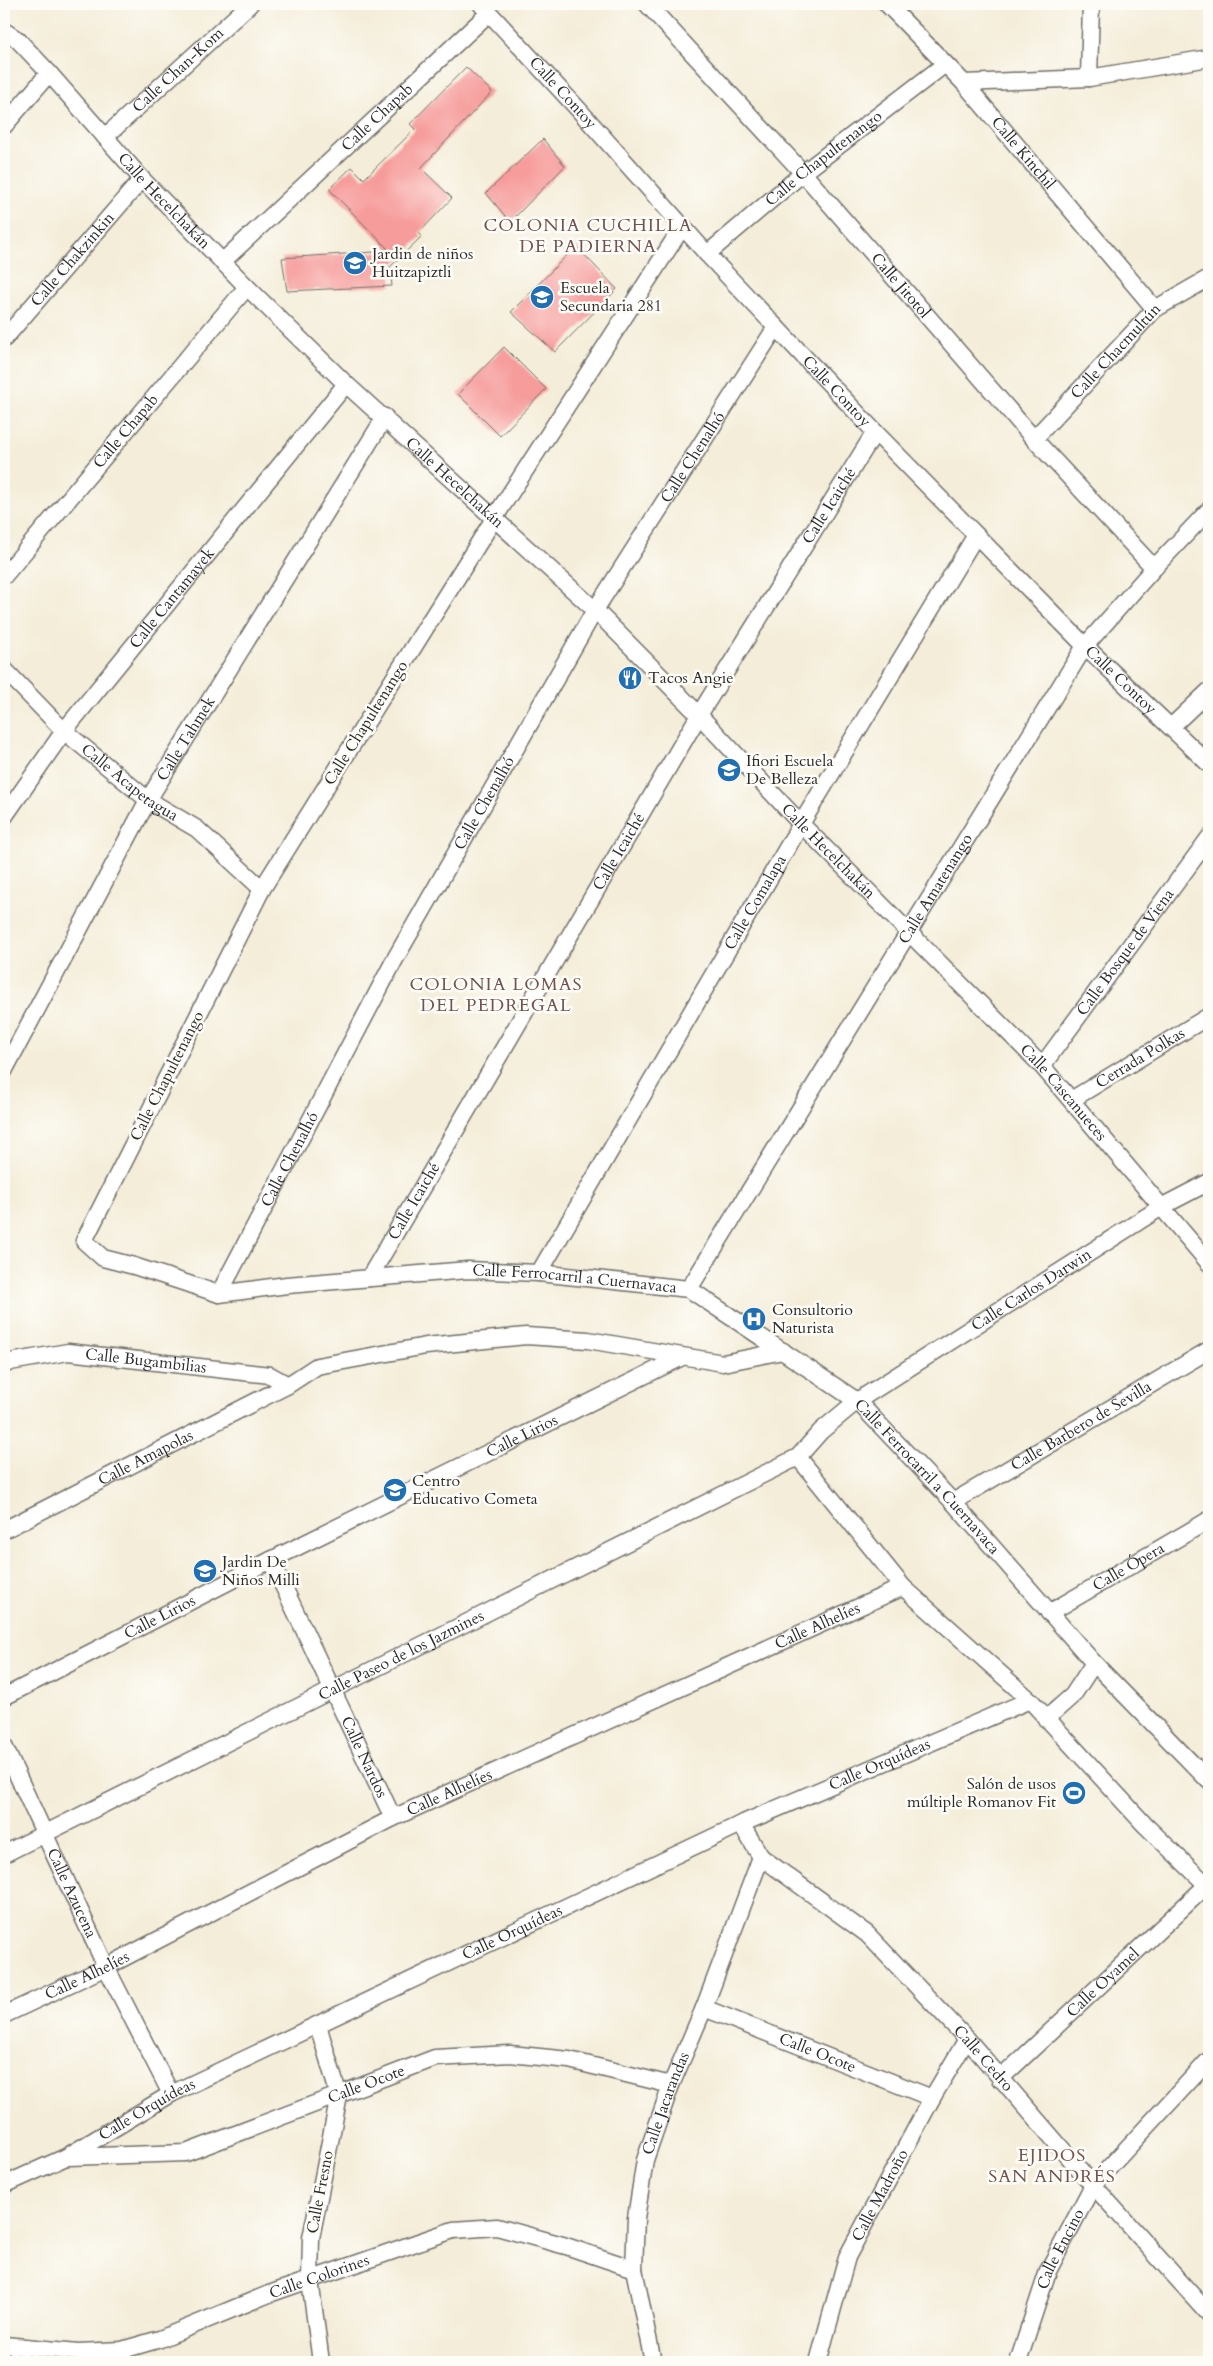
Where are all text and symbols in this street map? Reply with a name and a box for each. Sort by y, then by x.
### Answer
street label: Calle Chan-Kom [127,22,229,118]
street label: Calle Contoy [524,52,602,134]
street label: Calle Chapab [336,78,418,156]
street label: Calle Chapultenango [761,105,887,211]
street label: Calle Kinchil [986,112,1060,194]
street label: Calle Hecelchakán [113,148,215,254]
street label: Calle Chakzinkin [26,208,120,311]
district label: COLONIA CUCHILLA DE PADIERNA [484,213,692,259]
place label: Jardin de niños Huitzapiztli [370,243,473,283]
street label: Calle Jitotol [866,248,935,323]
school or university icon: Jardin de niños Huitzapiztli [342,250,368,276]
place label: Escuela Secundaria 281 [560,277,662,317]
school or university icon: Escuela Secundaria 281 [529,284,555,310]
street label: Calle Chacmultún [1066,298,1166,404]
street label: Calle Contoy [797,351,876,432]
street label: Calle Chapab [88,389,163,473]
street label: Calle Chenalhó [655,407,730,507]
street label: Calle Hecelchakán [401,432,509,533]
street label: Calle Icaiché [797,463,861,548]
street label: Calle Cantamayek [124,543,220,653]
street label: Calle Contoy [1080,641,1162,720]
street label: Calle Chapultenango [319,656,413,790]
restaurant icon: Tacos Angie [617,665,643,691]
place label: Tacos Angie [648,667,733,689]
street label: Calle Tahmek [151,692,221,785]
street label: Calle Acapetagua [77,739,182,827]
place label: Ifiori Escuela De Belleza [746,750,833,790]
street label: Calle Chenalhó [449,752,520,854]
school or university icon: Ifiori Escuela De Belleza [716,757,742,783]
street label: Calle Hecelchakán [776,799,880,904]
street label: Calle Icaiché [587,809,650,895]
street label: Calle Amatenango [893,829,978,948]
street label: Calle Comalapa [719,851,792,954]
street label: Calle Bosque de Viena [1071,884,1179,1020]
district label: COLONIA LOMAS DEL PEDREGAL [409,972,583,1018]
street label: Calle Chapultenango [125,1007,209,1145]
street label: Cerrada Polkas [1091,1022,1189,1094]
street label: Calle Cascanueces [1015,1039,1112,1146]
street label: Calle Chenalhó [256,1108,324,1211]
street label: Calle Icaiché [383,1158,445,1244]
street label: Calle Carlos Darwin [967,1243,1096,1336]
street label: Calle Ferrocarril a Cuernavaca [472,1259,678,1299]
place label: Consultorio Naturista [772,1299,853,1339]
hospital icon: Consultorio Naturista [741,1306,767,1332]
street label: Calle Bugambilias [84,1343,208,1379]
street label: Calle Barbero de Sevilla [1007,1376,1156,1476]
street label: Calle Ferrocarril a Cuernavaca [849,1394,1005,1559]
street label: Calle Lirios [482,1409,562,1463]
street label: Calle Amapolas [94,1424,197,1491]
place label: Centro Educativo Cometa [412,1470,538,1510]
school or university icon: Centro Educativo Cometa [382,1477,408,1503]
street label: Calle Ópera [1088,1537,1169,1596]
place label: Jardin De Niños Milli [220,1551,300,1591]
school or university icon: Jardin De Niños Milli [192,1558,218,1584]
street label: Calle Lirios [120,1590,199,1645]
street label: Calle Alhelíes [771,1597,864,1655]
street label: Calle Paseo de los Jazmines [315,1605,488,1706]
street label: Calle Nardos [335,1713,393,1801]
street label: Calle Orquídeas [825,1733,934,1796]
street label: Calle Alhelíes [403,1764,496,1821]
place label: Salón de usos múltiple Romanov Fit [907,1773,1056,1813]
sports icon: Salón de usos múltiple Romanov Fit [1061,1780,1087,1806]
street label: Calle Azucena [42,1845,102,1942]
street label: Calle Orquídeas [458,1899,566,1966]
street label: Calle Oyamel [1061,1943,1144,2022]
street label: Calle Alhelíes [41,1946,133,2005]
street label: Calle Cedro [948,2020,1019,2096]
street label: Calle Ocote [776,2028,859,2078]
street label: Calle Jacarandas [637,2048,695,2158]
street label: Calle Ocote [325,2060,408,2109]
street label: Calle Orquídeas [94,2073,199,2146]
district label: EJIDOS SAN ANDRÉS [988,2143,1116,2189]
street label: Calle Madroño [846,2145,914,2245]
street label: Calle Fresno [301,2148,339,2235]
street label: Calle Encino [1032,2205,1090,2292]
street label: Calle Colorines [266,2249,372,2304]

